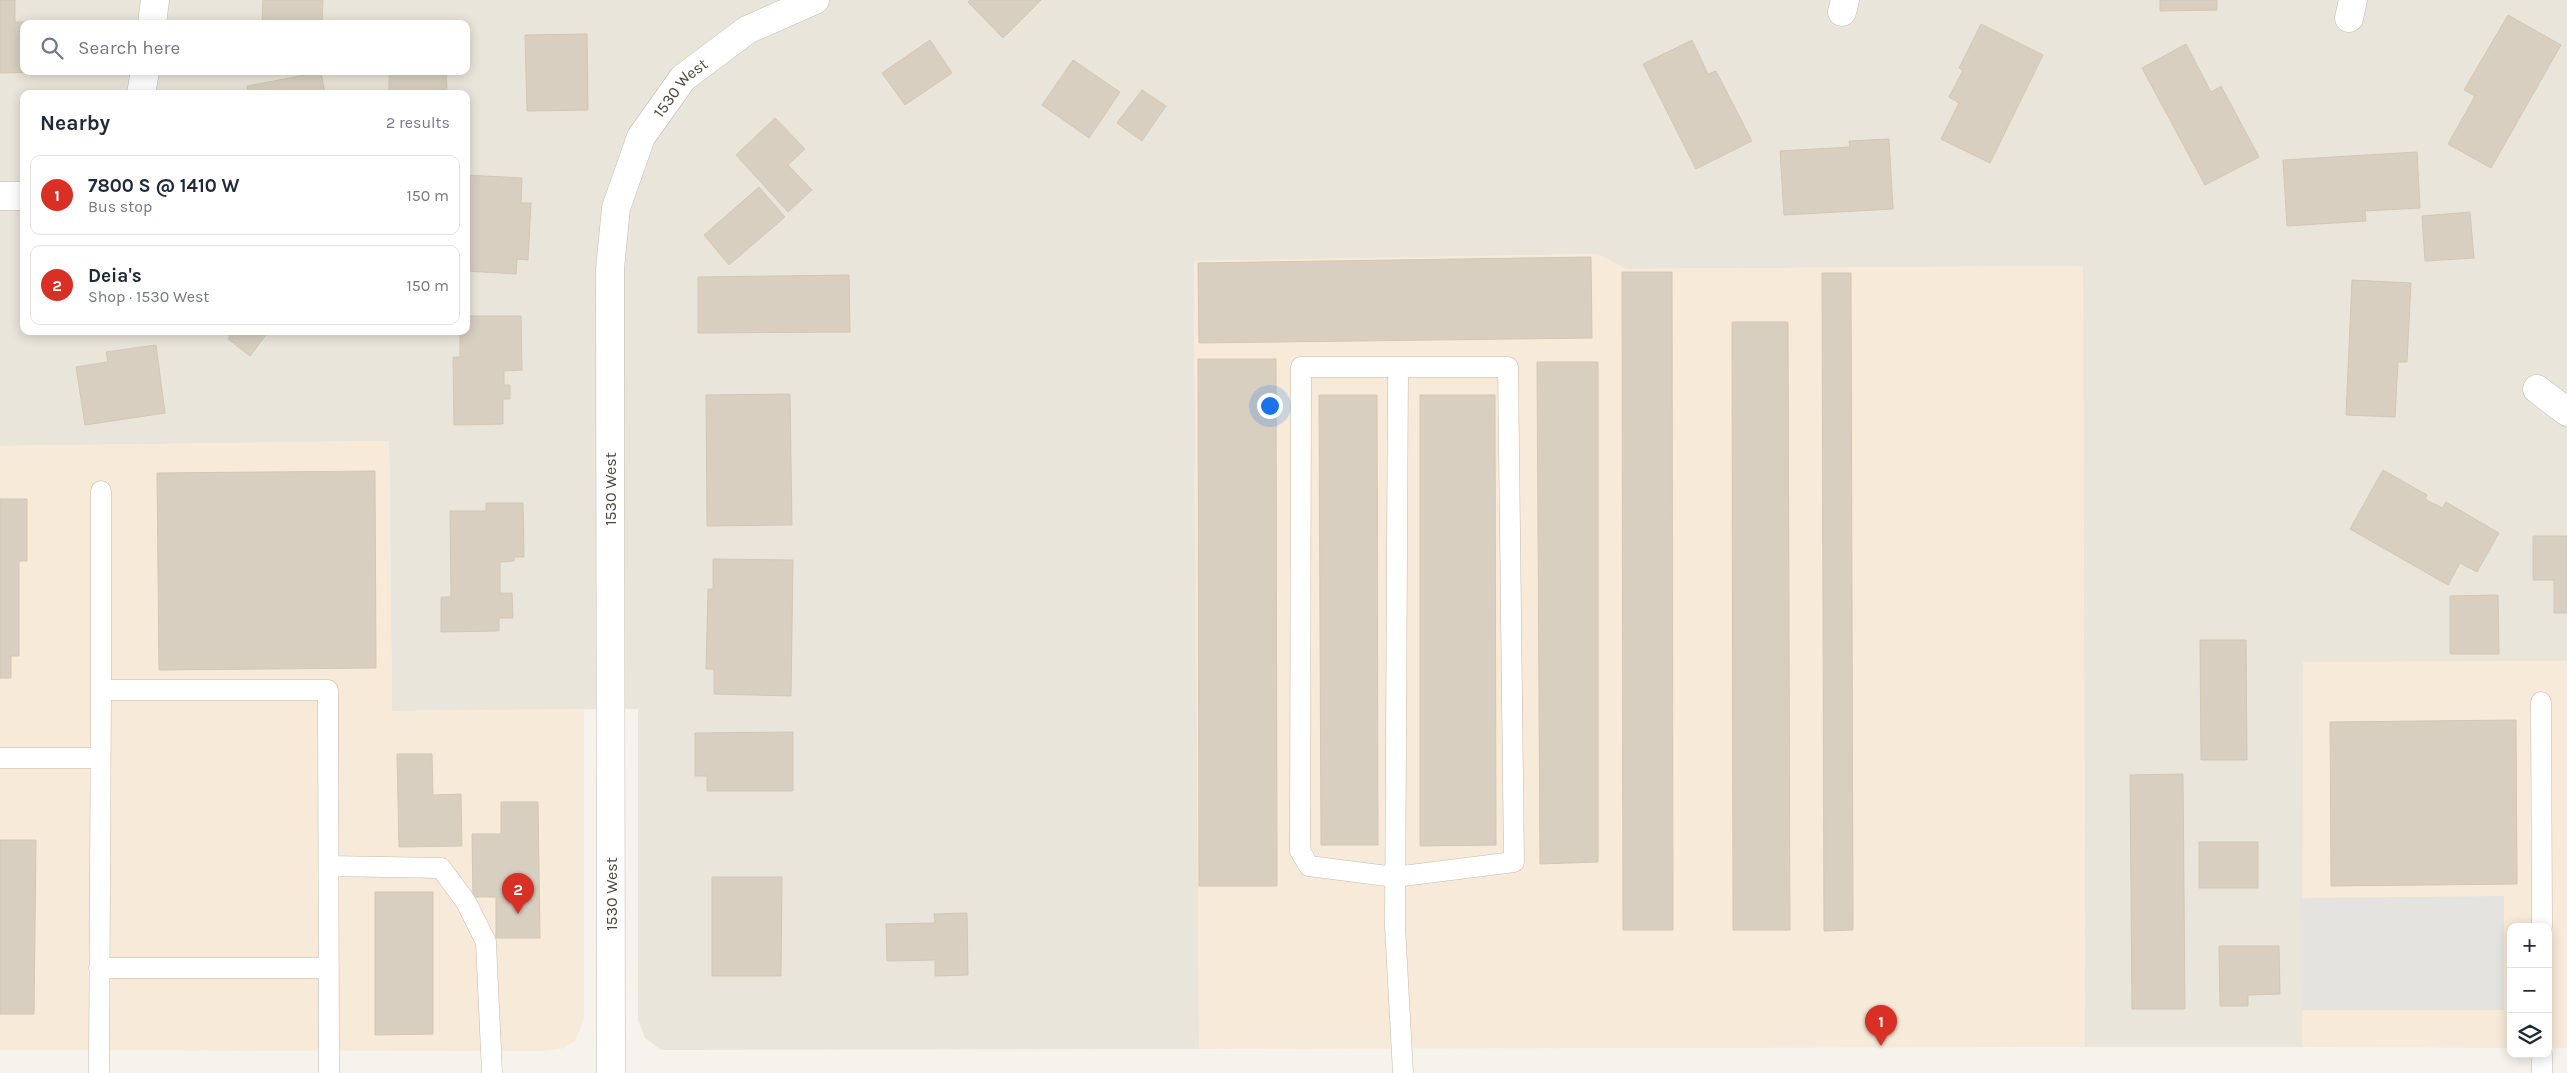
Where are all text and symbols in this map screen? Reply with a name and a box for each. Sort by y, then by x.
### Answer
search box [20,20,470,75]
icon: search [38,34,66,62]
text: Search here [78,37,180,59]
street label: 1530 West [649,54,711,121]
text: Nearby [40,111,110,135]
text: 2 results [386,113,450,132]
text: 7800 S @ 1410 W [88,175,239,197]
text: 1 [54,186,60,205]
text: 150 m [406,186,449,205]
text: Bus stop [88,197,152,216]
text: Deia's [88,265,142,287]
text: 2 [52,276,62,295]
text: 150 m [406,276,449,295]
text: Shop · 1530 West [88,287,209,306]
your location [1257,393,1283,419]
street label: 1530 West [601,452,620,526]
street label: 1530 West [602,857,621,931]
pin: 2 [502,873,534,914]
map controls [2507,923,2552,1058]
button: + [2507,923,2552,968]
button: − [2507,968,2552,1013]
pin: 1 [1865,1005,1897,1046]
button: layers [2507,1013,2552,1058]

